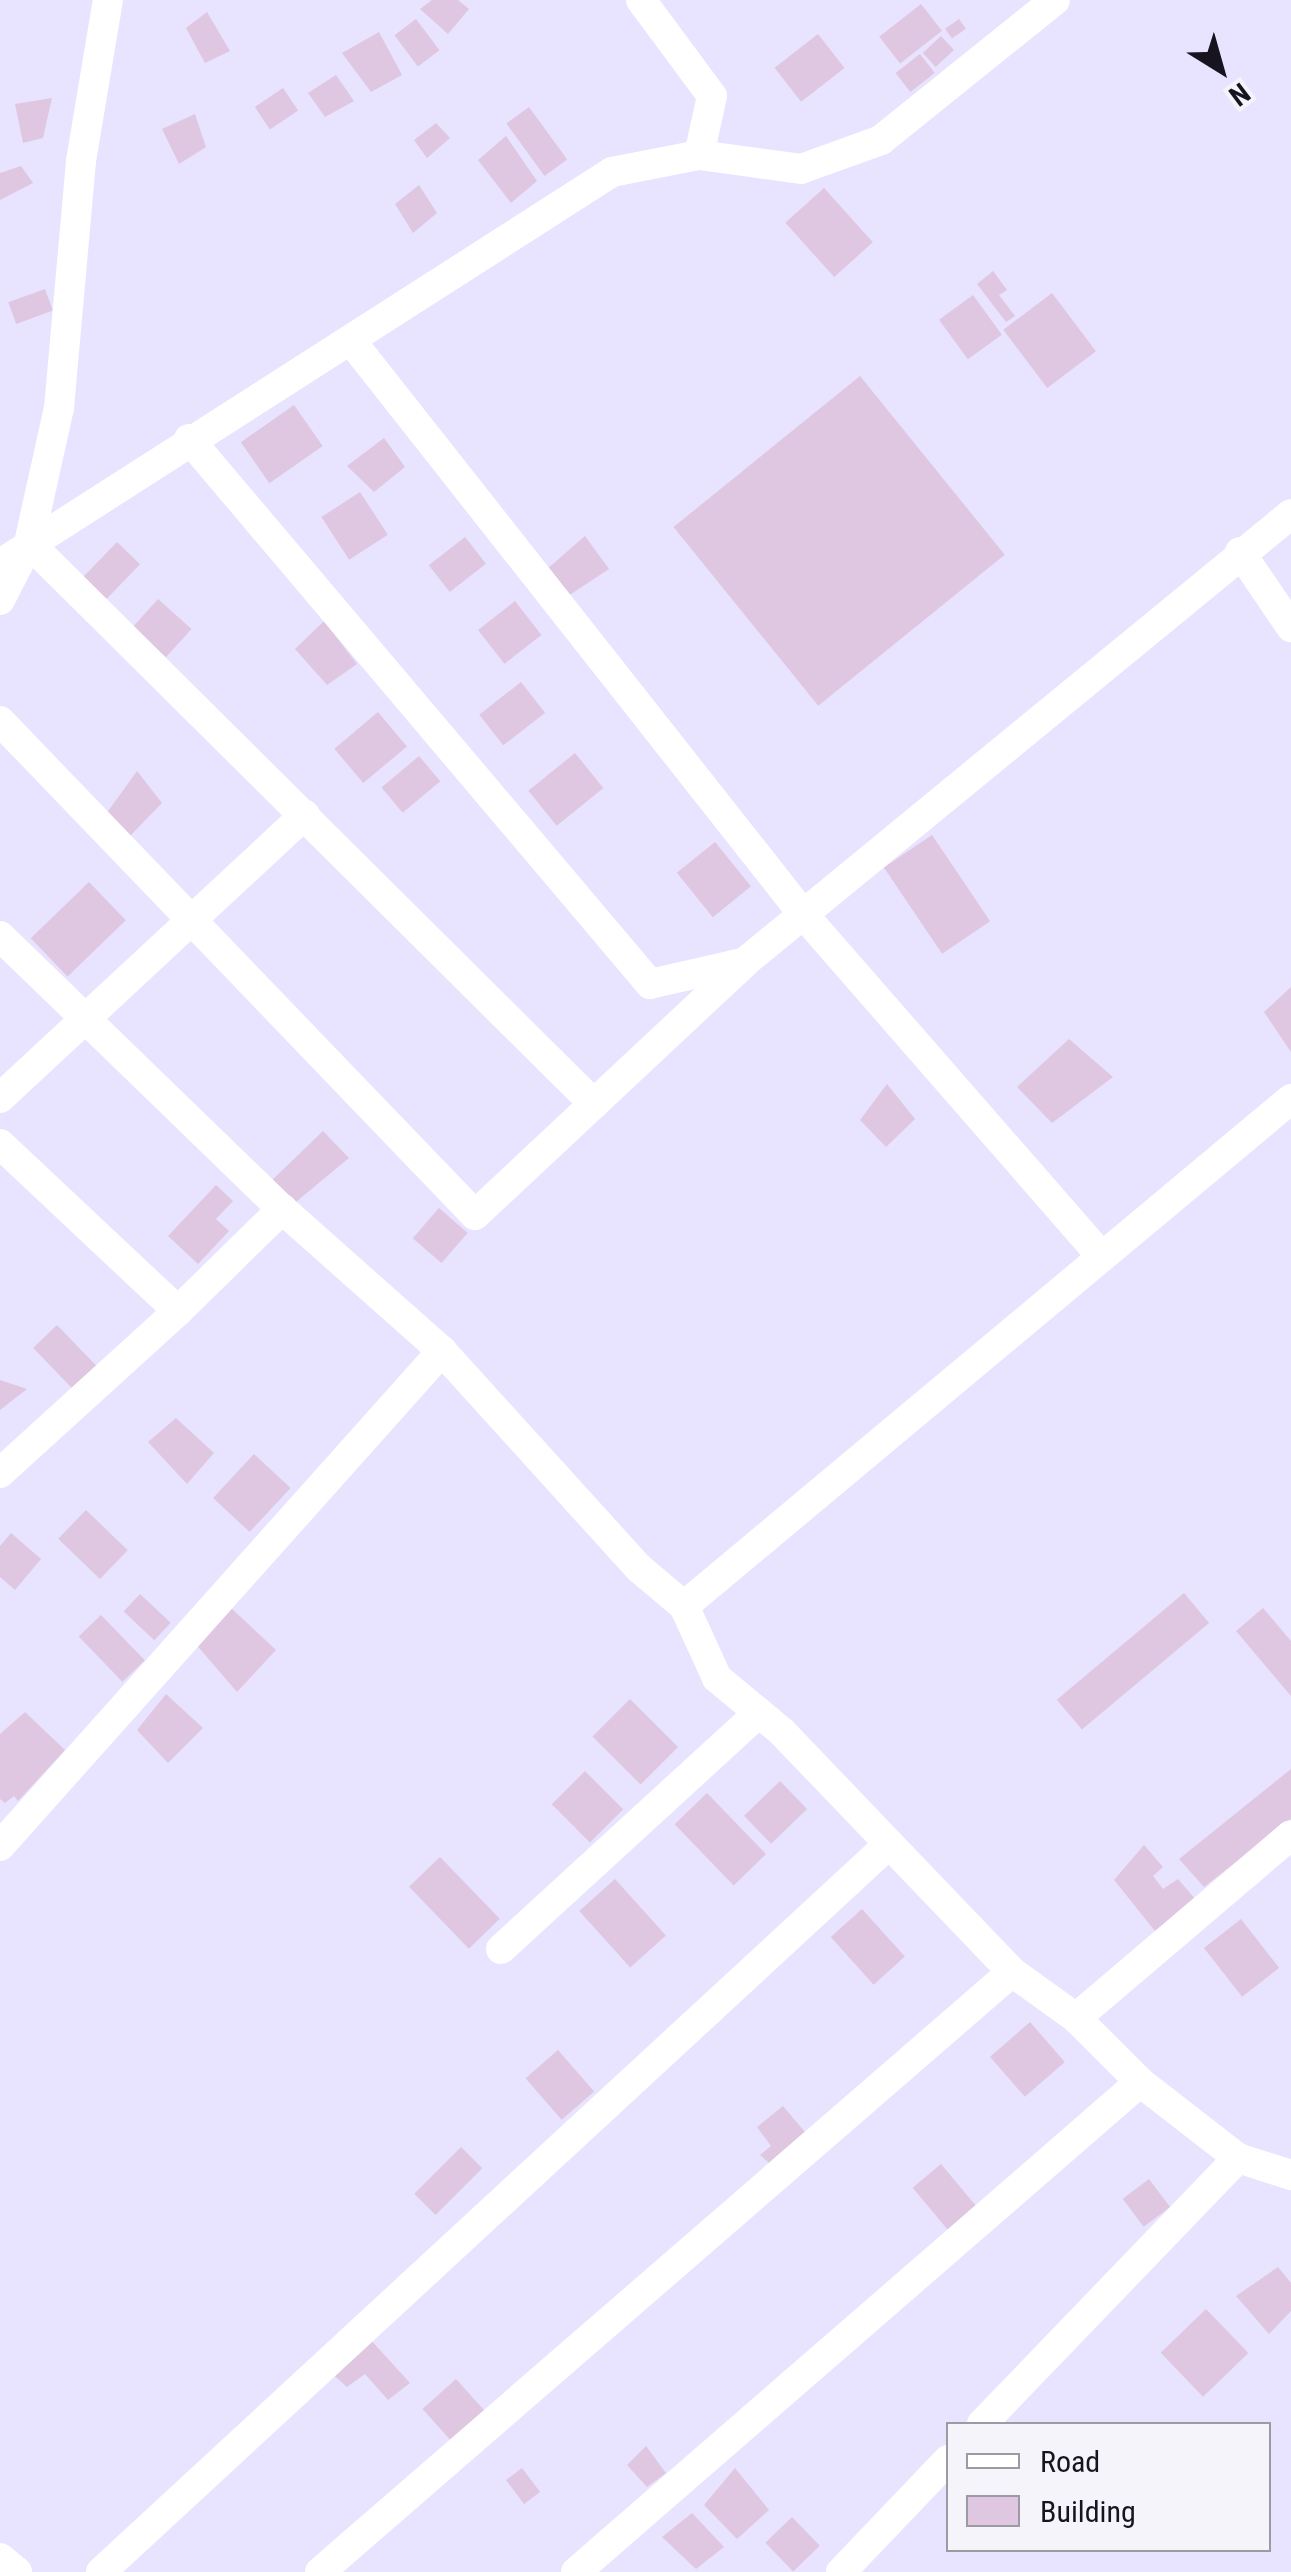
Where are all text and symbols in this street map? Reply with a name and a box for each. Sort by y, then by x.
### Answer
north arrow [1171,20,1271,120]
text: N [1223,76,1256,113]
legend [946,2422,1271,2552]
text: Road [1040,2444,1100,2479]
text: Building [1040,2494,1136,2529]

